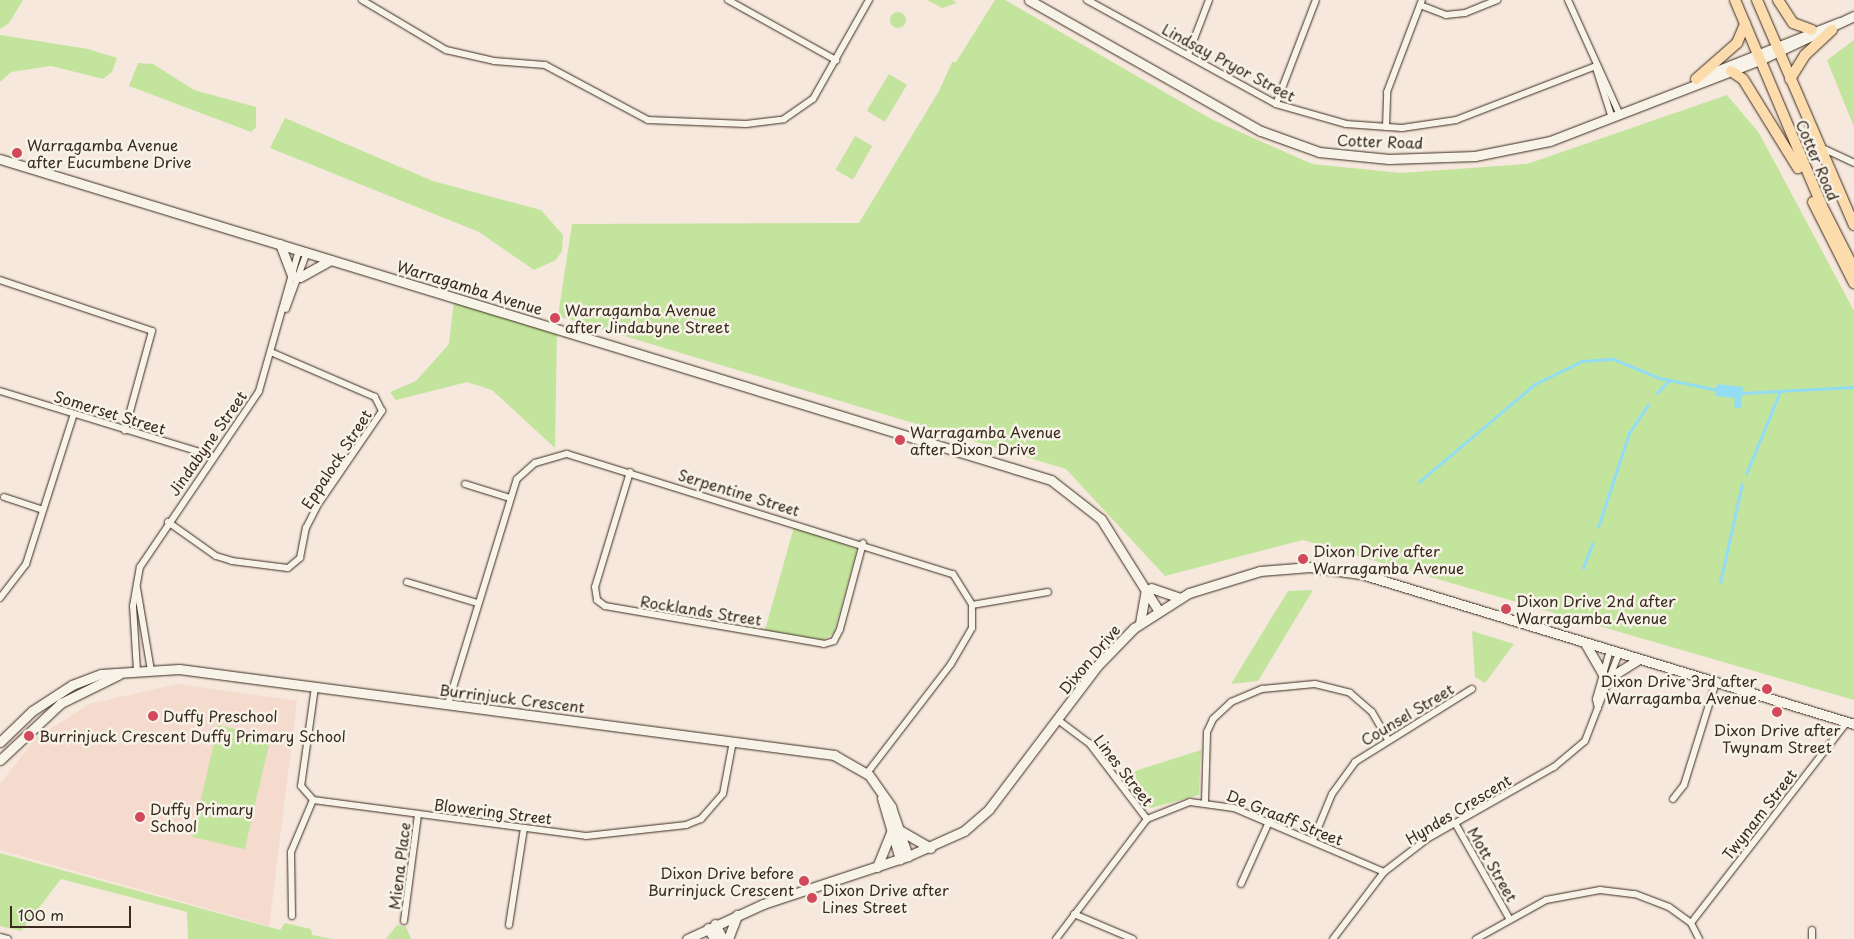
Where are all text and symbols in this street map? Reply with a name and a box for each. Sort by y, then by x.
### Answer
street label: Lindsay Pryor Street [1159,19,1299,105]
street label: Cotter Road [1793,116,1843,204]
street label: Cotter Road [1336,130,1424,152]
place label: Warragamba Avenue after Eucumbene Drive [27,135,193,170]
marker: Warragamba Avenue after Eucumbene Drive [11,147,23,159]
street label: Warragamba Avenue [395,256,545,318]
place label: Warragamba Avenue after Jindabyne Street [565,300,730,335]
marker: Warragamba Avenue after Jindabyne Street [549,312,561,324]
street label: Somerset Street [51,386,169,438]
street label: Jindabyne Street [164,387,250,499]
street label: Eppalock Street [297,406,375,512]
place label: Warragamba Avenue after Dixon Drive [910,422,1062,457]
marker: Warragamba Avenue after Dixon Drive [894,434,906,446]
street label: Serpentine Street [676,465,802,519]
place label: Dixon Drive after Warragamba Avenue [1313,541,1465,576]
marker: Dixon Drive after Warragamba Avenue [1297,553,1309,565]
place label: Dixon Drive 2nd after Warragamba Avenue [1516,591,1675,626]
street label: Rocklands Street [639,592,763,628]
marker: Dixon Drive 2nd after Warragamba Avenue [1500,603,1512,615]
street label: Dixon Drive [1055,621,1123,697]
place label: Dixon Drive 3rd after Warragamba Avenue [1601,671,1757,706]
street label: Counsel Street [1357,679,1457,749]
street label: Burrinjuck Crescent [439,680,585,716]
marker: Dixon Drive 3rd after Warragamba Avenue [1761,683,1773,695]
marker: Dixon Drive after Twynam Street [1771,706,1783,718]
place label: Duffy Preschool [163,707,278,725]
marker: Duffy Preschool [147,710,159,722]
place label: Dixon Drive after Twynam Street [1714,720,1840,755]
place label: Burrinjuck Crescent Duffy Primary School [39,727,346,745]
marker: Burrinjuck Crescent Duffy Primary School [23,730,35,742]
street label: Lines Street [1090,730,1158,810]
street label: Twynam Street [1718,765,1800,863]
street label: Hyndes Crescent [1402,770,1514,848]
street label: De Graaff Street [1224,785,1346,849]
street label: Blowering Street [432,795,554,827]
place label: Duffy Primary School [150,799,255,834]
marker: Duffy Primary School [134,811,146,823]
street label: Miena Place [385,821,413,911]
street label: Mott Street [1464,823,1522,905]
place label: Dixon Drive before Burrinjuck Crescent [649,863,794,898]
marker: Dixon Drive before Burrinjuck Crescent [798,875,810,887]
place label: Dixon Drive after Lines Street [822,880,948,915]
marker: Dixon Drive after Lines Street [806,892,818,904]
scale bar [12,896,134,928]
text: 100 m [18,903,64,926]

